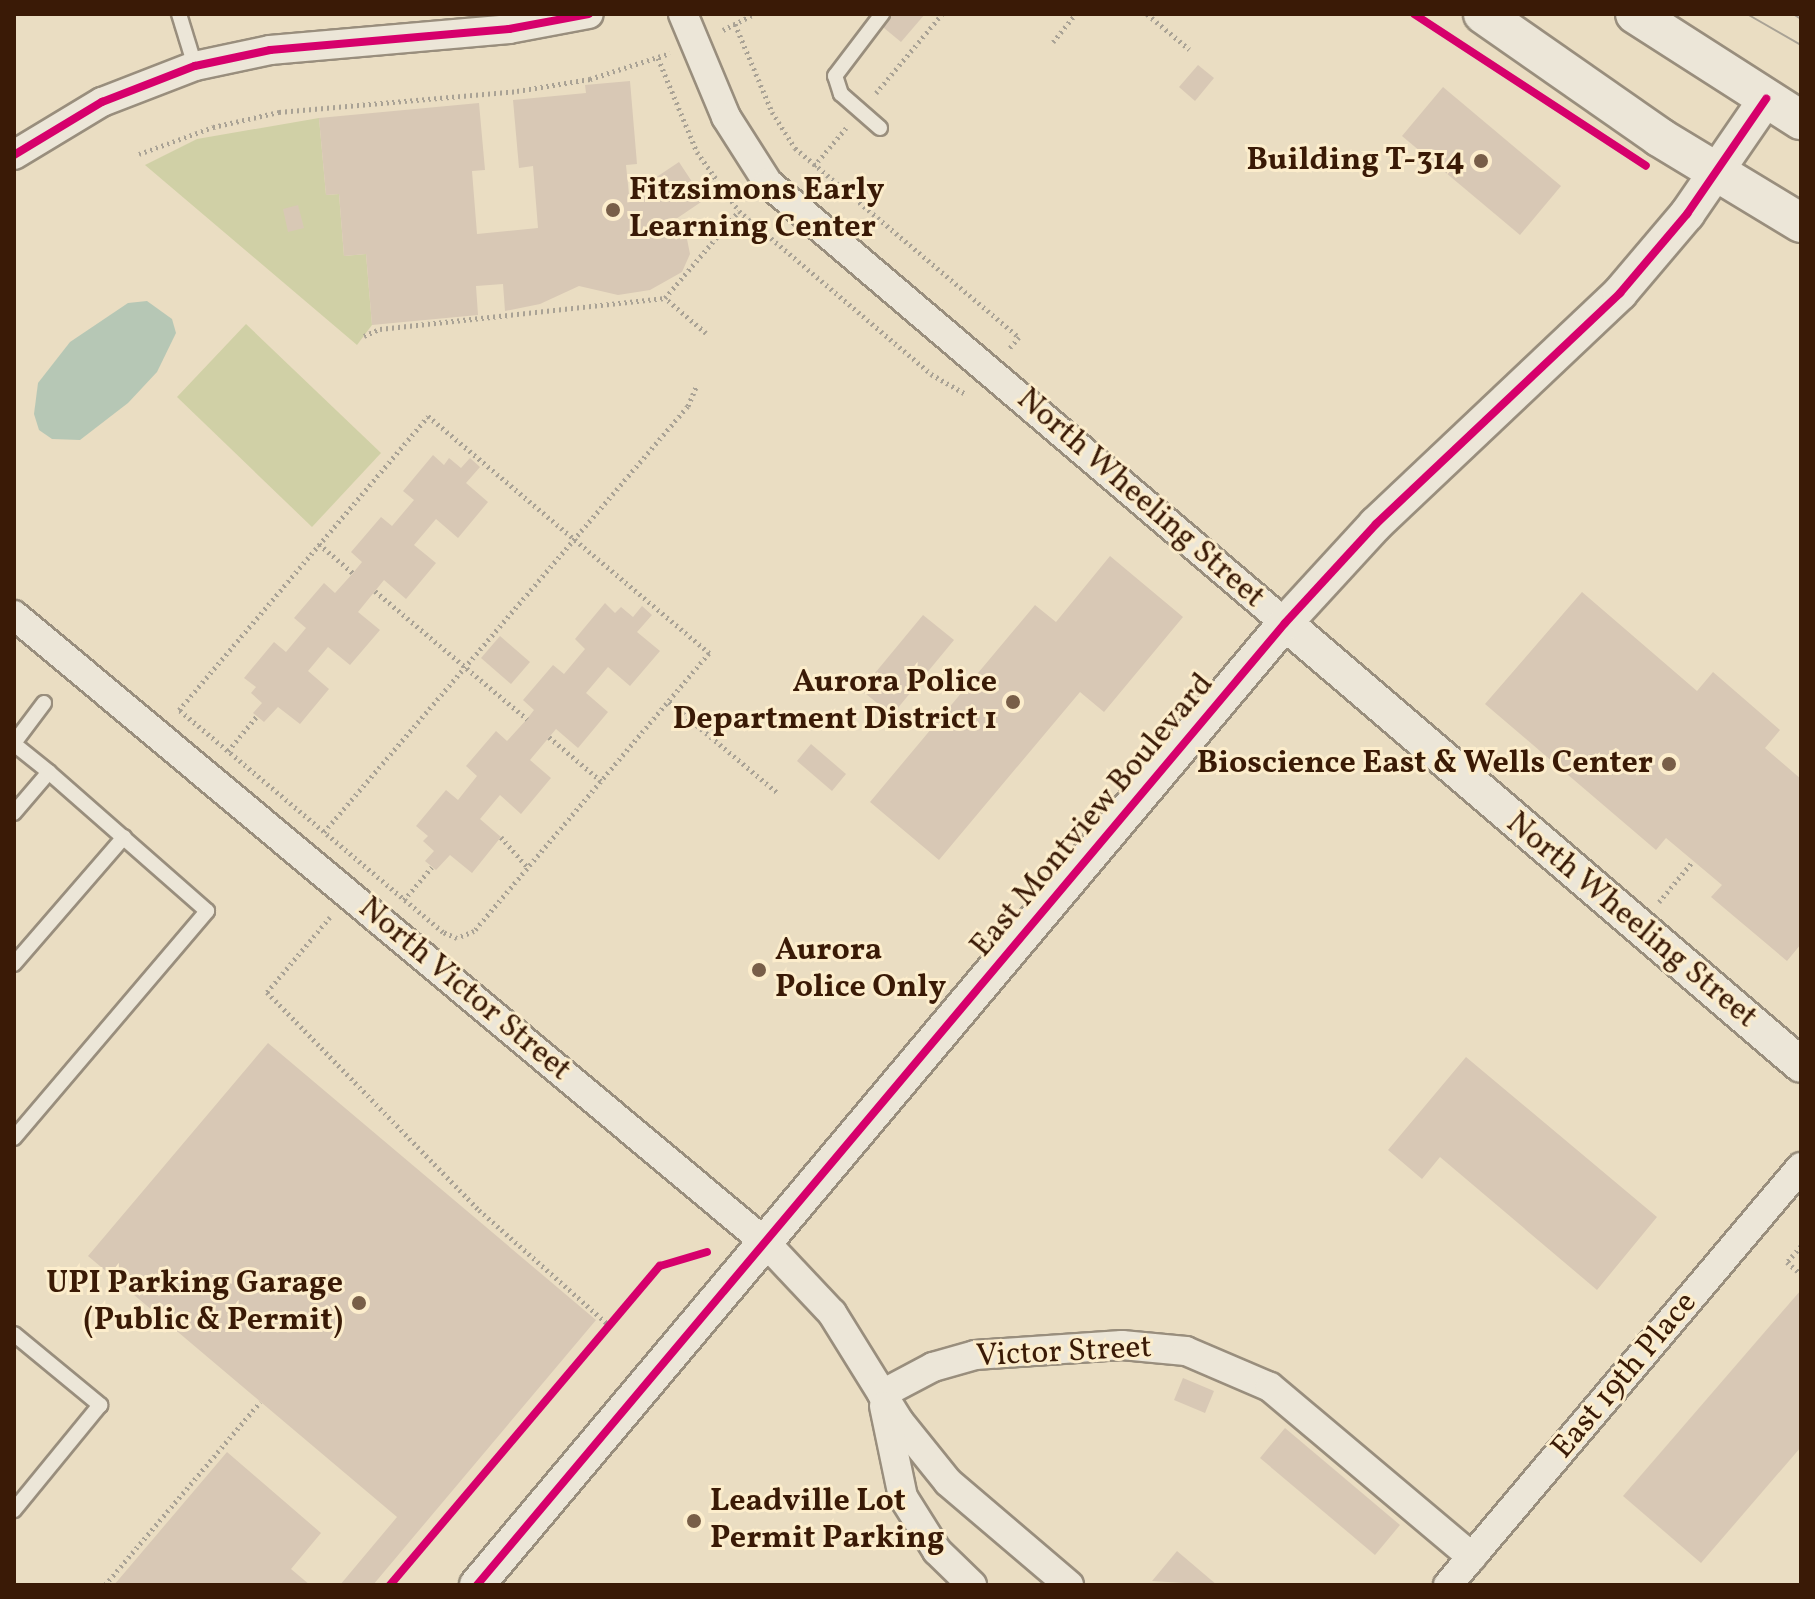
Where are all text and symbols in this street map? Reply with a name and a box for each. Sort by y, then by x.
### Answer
place label: Building T-314 [1246,142,1465,180]
marker: Building T-314 [1472,152,1490,170]
place label: Fitzsimons Early Learning Center [629,173,885,248]
marker: Fitzsimons Early Learning Center [604,201,622,219]
street label: North Wheeling Street [1008,381,1272,617]
place label: Aurora Police Department District 1 [673,665,997,740]
street label: East Montview Boulevard [963,666,1223,966]
marker: Aurora Police Department District 1 [1004,693,1022,711]
place label: Bioscience East & Wells Center [1196,745,1653,783]
marker: Bioscience East & Wells Center [1660,755,1678,773]
street label: North Wheeling Street [1497,804,1765,1038]
street label: North Victor Street [349,890,579,1090]
place label: Aurora Police Only [775,933,946,1008]
marker: Aurora Police Only [750,961,768,979]
place label: UPI Parking Garage (Public & Permit) [46,1266,343,1341]
street label: East 19th Place [1544,1285,1706,1467]
marker: UPI Parking Garage (Public & Permit) [350,1294,368,1312]
street label: Victor Street [975,1329,1153,1377]
place label: Leadville Lot Permit Parking [710,1484,944,1559]
marker: Leadville Lot Permit Parking [685,1512,703,1530]

